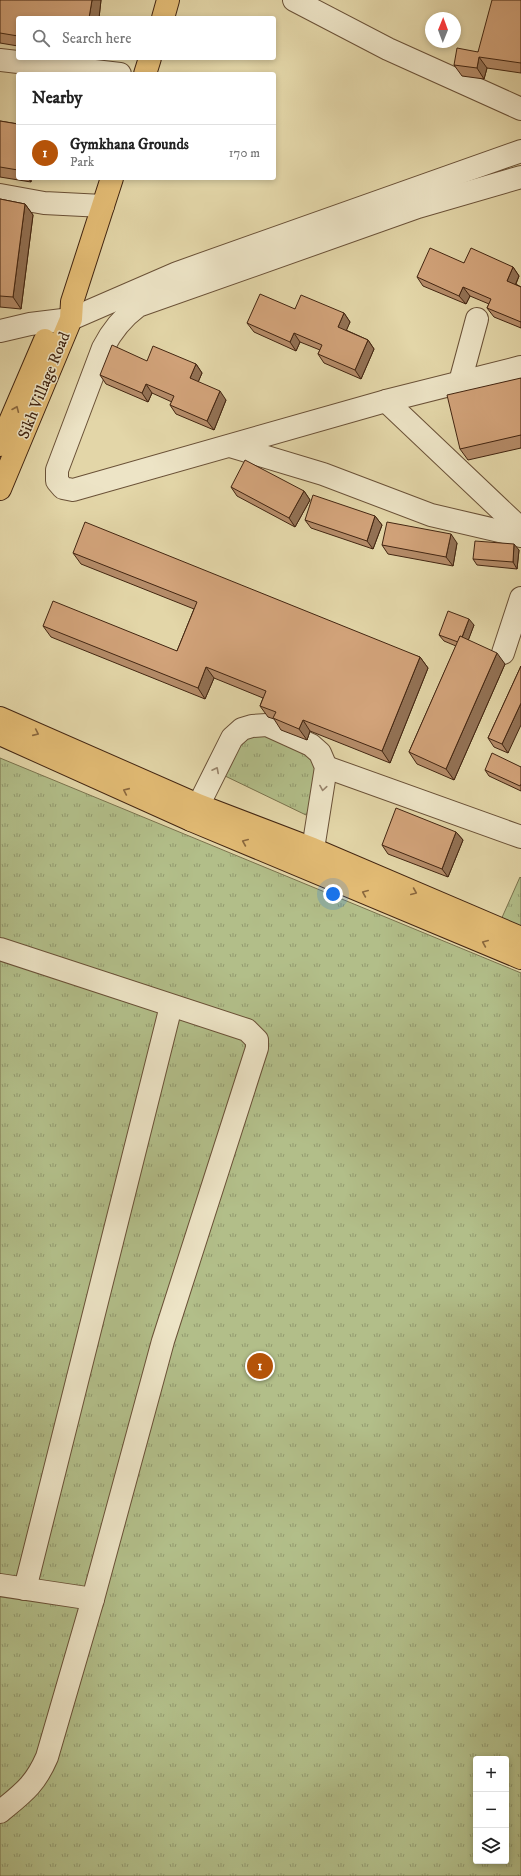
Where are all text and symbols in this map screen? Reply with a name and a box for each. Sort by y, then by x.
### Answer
north arrow [425,12,461,48]
search box [16,16,276,60]
icon: search [30,27,52,49]
text: Search here [62,29,131,48]
text: Nearby [32,87,82,109]
text: Gymkhana Grounds [70,135,189,154]
text: 1 [43,145,47,161]
text: 170 m [229,145,260,161]
text: Park [70,154,94,170]
street label: Sikh Village Road [13,329,75,442]
one-way arrow [11,406,19,414]
one-way arrow [31,728,39,736]
one-way arrow [211,767,218,774]
one-way arrow [319,785,328,792]
one-way arrow [123,787,130,795]
one-way arrow [242,839,249,847]
your location [323,884,343,904]
one-way arrow [410,888,417,896]
one-way arrow [362,889,369,897]
one-way arrow [482,939,489,947]
pin: 1 [247,1351,273,1381]
map controls [473,1756,509,1864]
button: + [473,1756,509,1792]
button: − [473,1792,509,1828]
button: layers [473,1828,509,1864]

